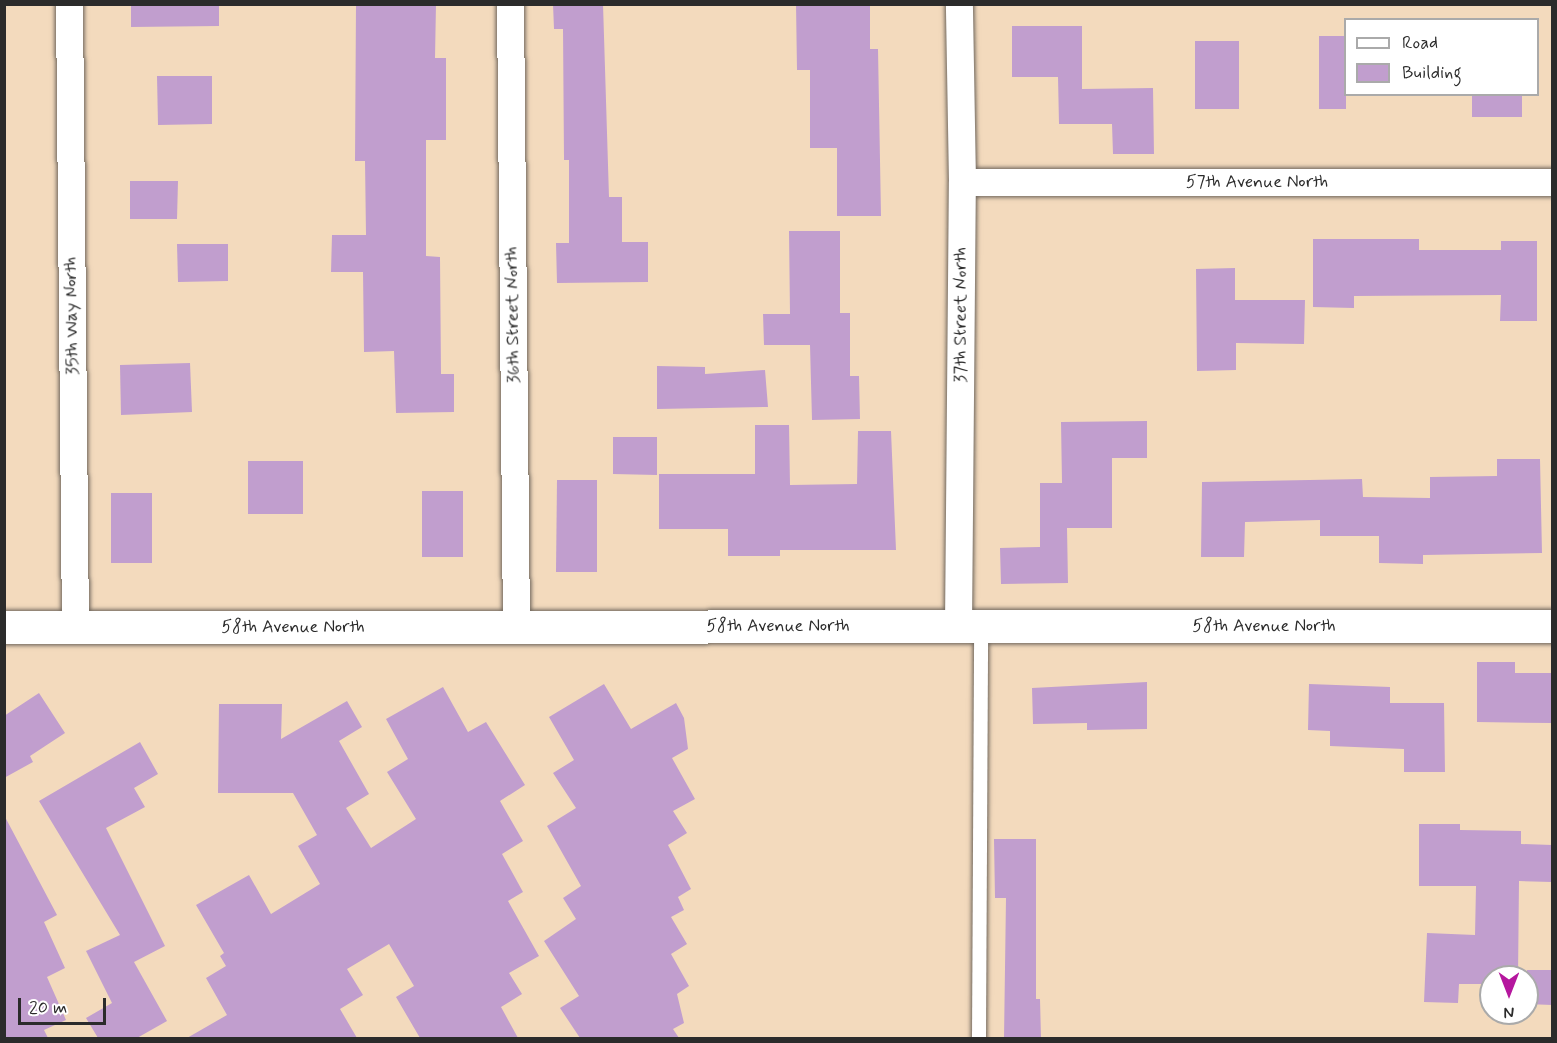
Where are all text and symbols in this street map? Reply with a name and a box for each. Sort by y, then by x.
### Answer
legend [1344,18,1539,96]
text: Road [1402,31,1438,55]
text: Building [1402,61,1462,85]
street label: 57th Avenue North [1186,171,1328,193]
street label: 36th Street North [501,247,525,383]
street label: 37th Street North [950,247,972,383]
street label: 35th Way North [60,256,84,376]
street label: 58th Avenue North [706,615,850,637]
street label: 58th Avenue North [1192,615,1336,637]
street label: 58th Avenue North [221,616,365,638]
north arrow [1479,965,1539,1025]
scale bar [21,986,110,1024]
text: 20 m [29,996,67,1020]
text: N [1504,1001,1514,1022]

